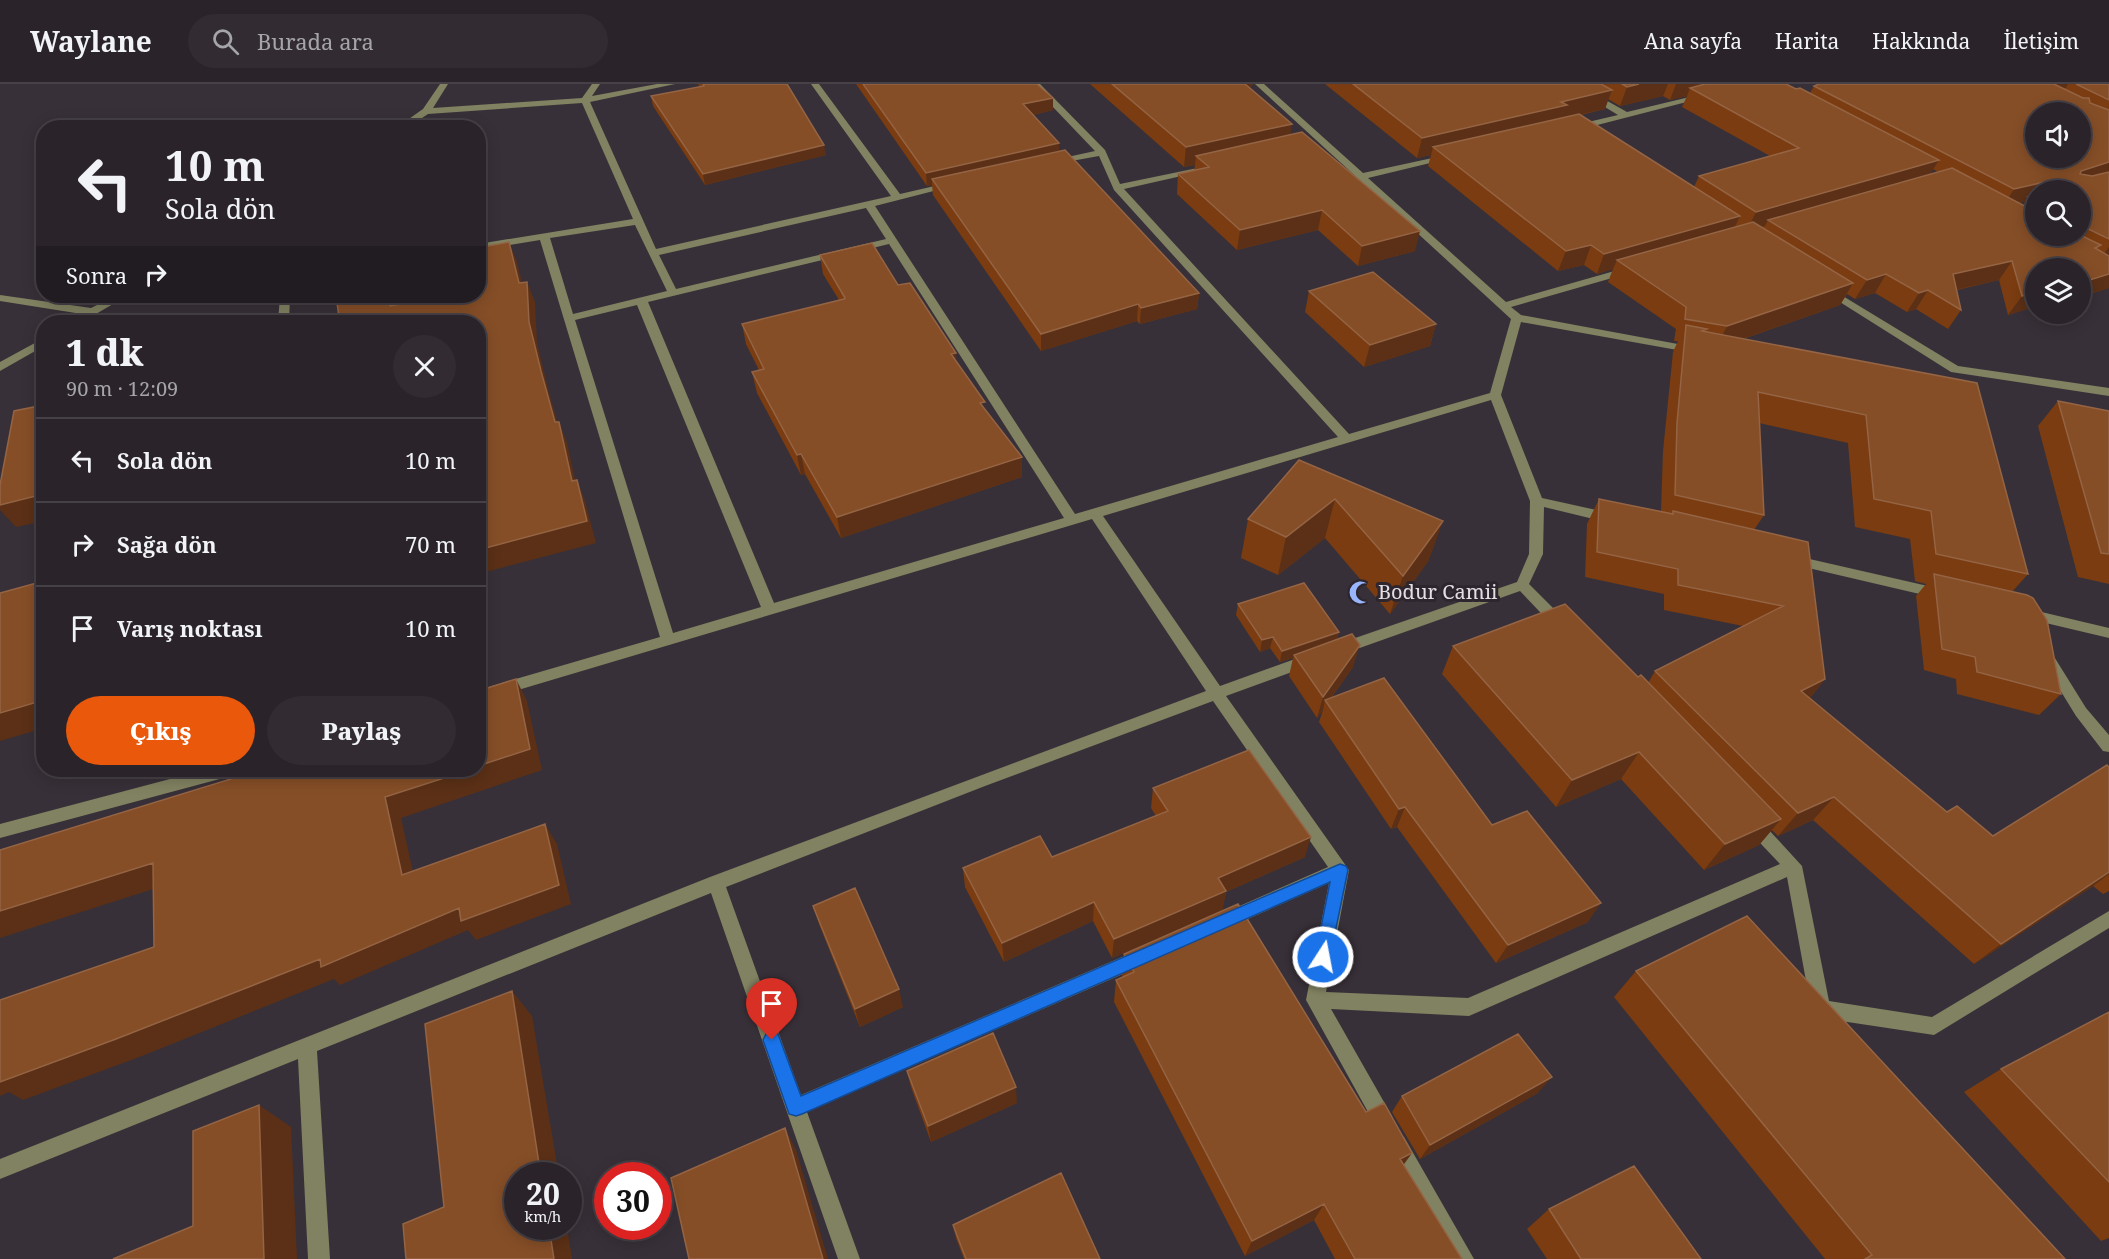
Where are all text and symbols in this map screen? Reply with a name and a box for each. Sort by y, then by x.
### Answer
search box [188,14,608,68]
text: Waylane [30,22,152,60]
icon: search [209,25,242,58]
text: Burada ara [257,26,374,56]
text: Ana sayfa [1644,27,1742,55]
text: Harita [1775,27,1839,55]
text: Hakkında [1872,27,1970,55]
text: İletişim [2003,27,2079,55]
map controls [2025,102,2091,324]
button: sound [2025,102,2091,168]
text: 10 m [165,136,265,193]
icon: left [66,144,144,222]
button: search [2025,180,2091,246]
text: Sola dön [165,190,275,227]
icon: right [139,258,172,291]
button: layers [2025,258,2091,324]
text: Sonra [66,260,127,290]
text: 1 dk [66,328,143,377]
button: close [393,335,456,398]
text: 90 m · 12:09 [66,375,178,402]
icon: left [66,444,99,477]
text: Sola dön [117,445,212,475]
text: 10 m [405,445,456,475]
icon: right [66,528,99,561]
text: Sağa dön [117,529,217,559]
text: 70 m [405,529,456,559]
place label: Bodur Camii [1378,578,1498,605]
mosque icon: Bodur Camii [1347,579,1373,605]
icon: arrive [66,612,99,645]
text: Varış noktası [117,613,262,643]
text: 10 m [405,613,456,643]
button: Çıkış [66,696,255,765]
button: Paylaş [267,696,456,765]
position arrow [1291,925,1355,989]
pin [746,978,797,1040]
icon: arrive [755,987,788,1020]
speed limit sign: 30 [594,1162,672,1240]
text: 20 [526,1173,560,1214]
text: km/h [525,1206,561,1226]

